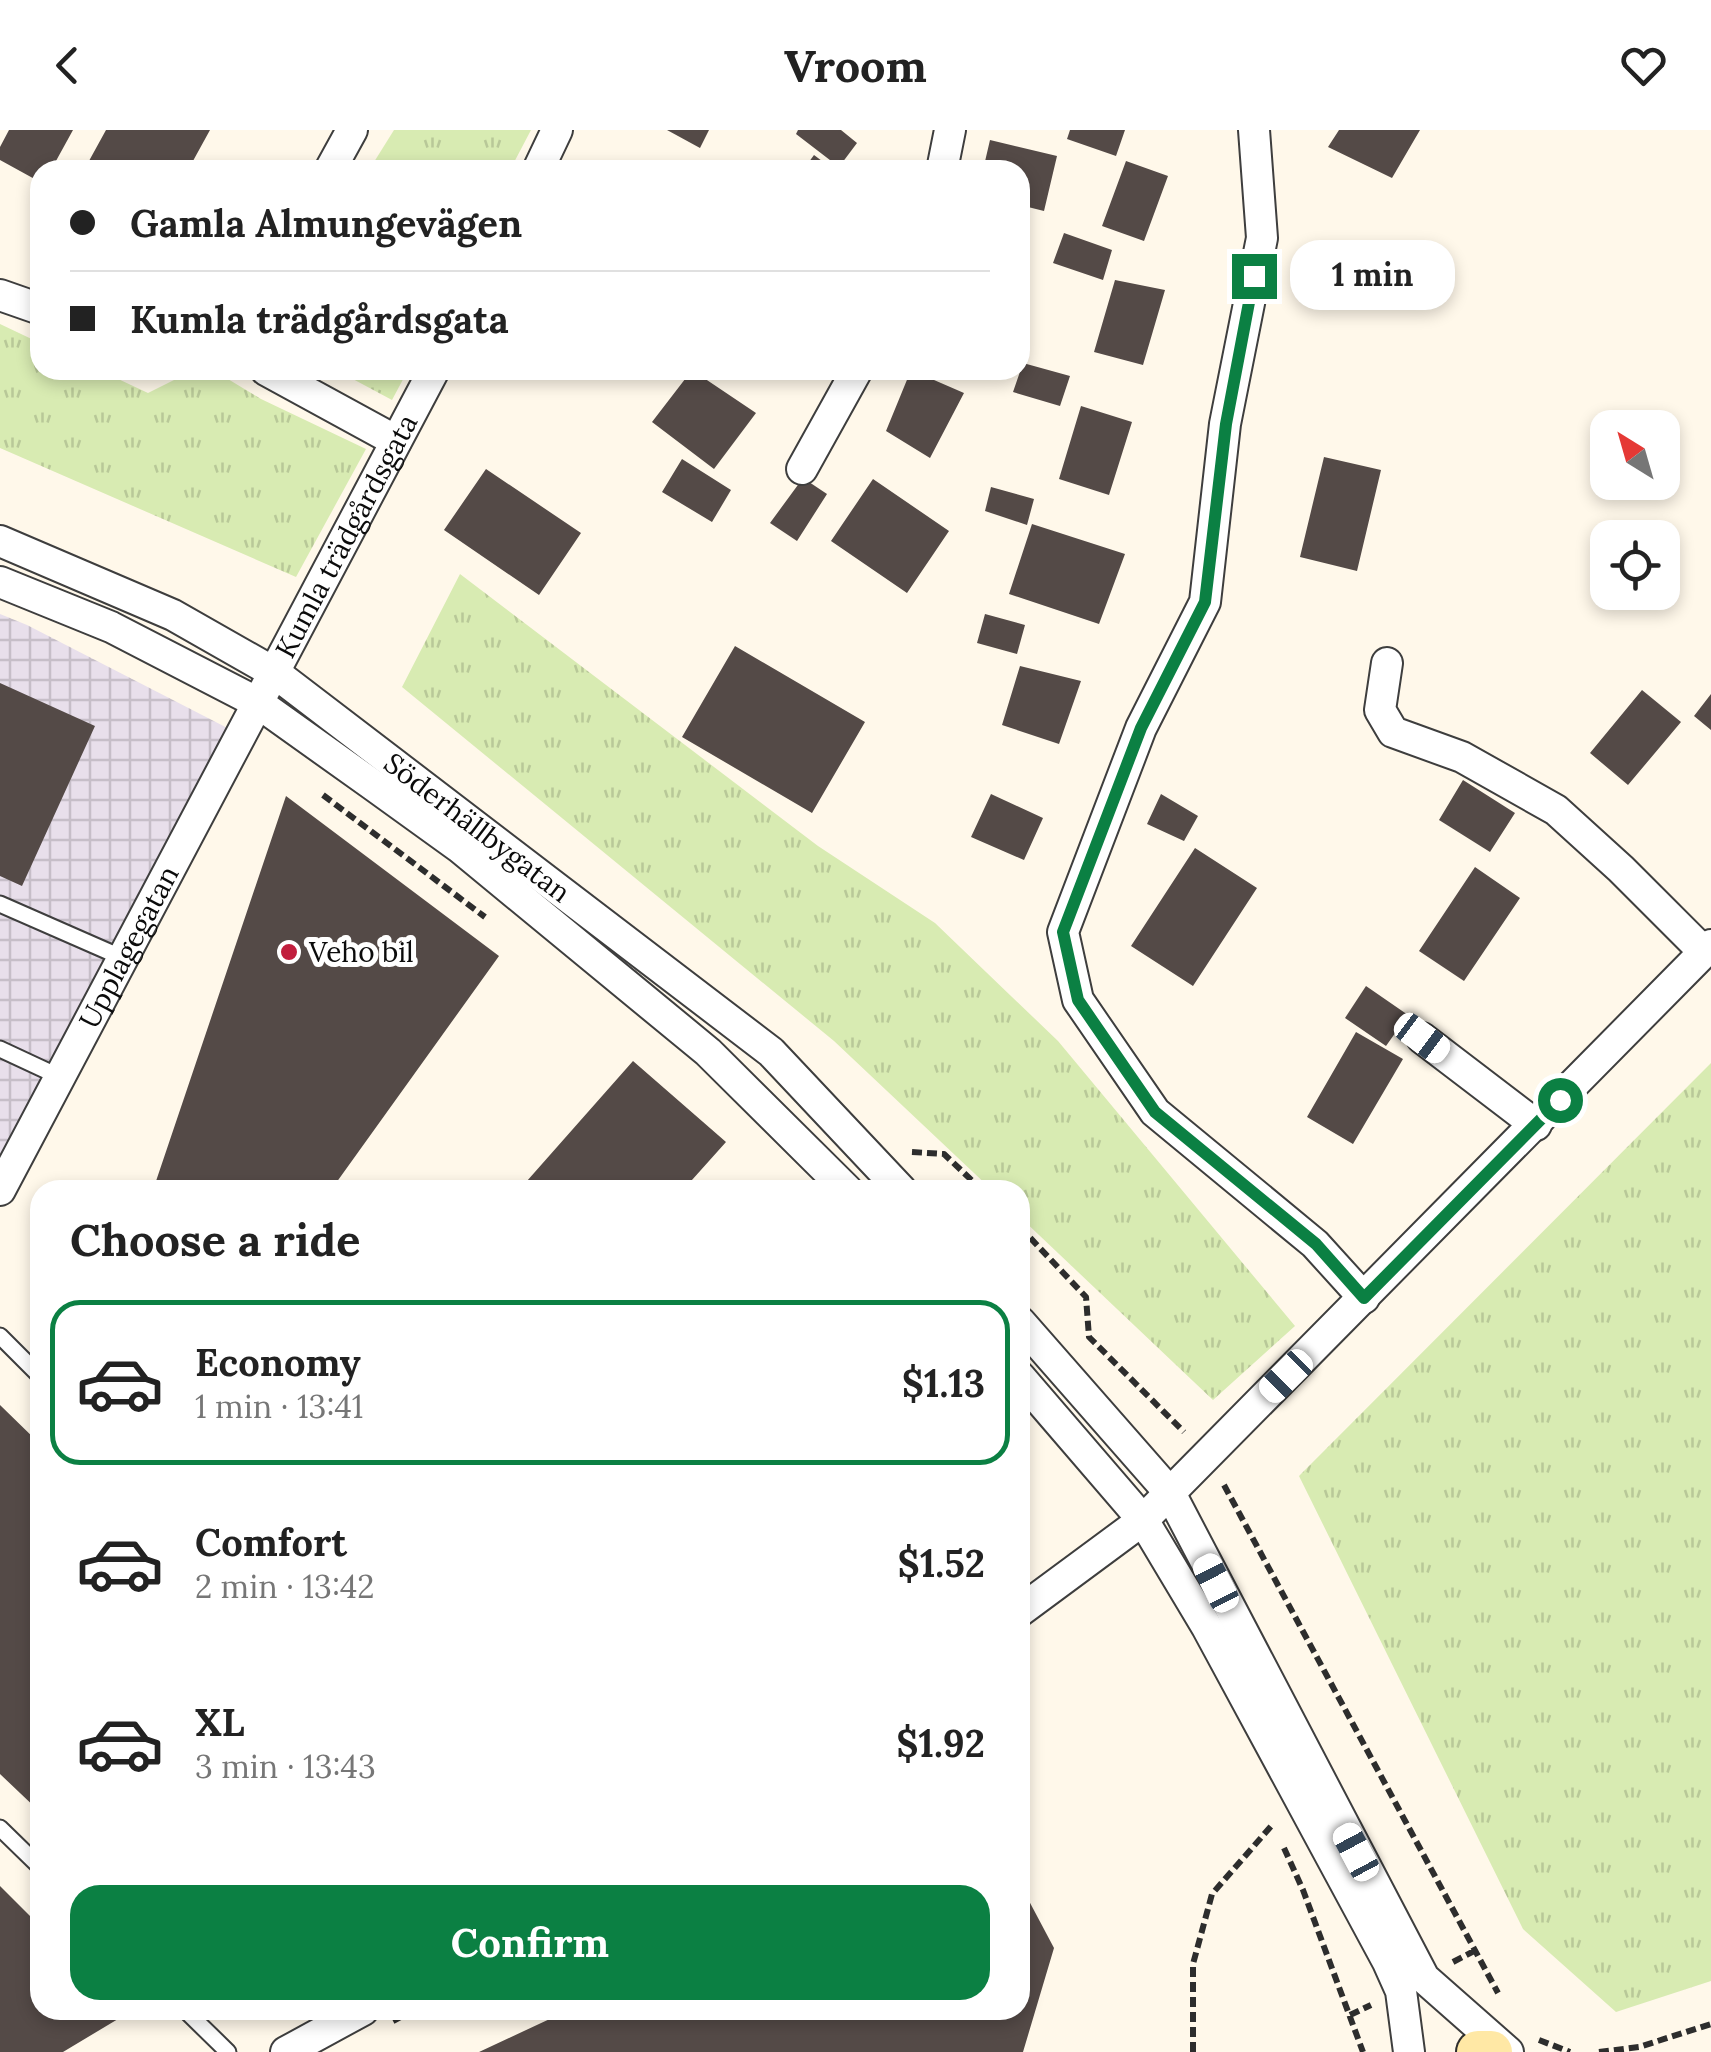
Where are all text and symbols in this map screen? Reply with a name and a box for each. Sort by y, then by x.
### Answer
text: Vroom [784,37,927,94]
icon: back [40,38,95,93]
icon: heart [1616,38,1671,93]
text: Gamla Almungevägen [130,199,522,247]
callout: 1 min [1289,241,1454,311]
route end [1232,254,1277,299]
text: 1 min [1332,254,1413,295]
text: Kumla trädgårdsgata [130,295,509,343]
street label: Kumla trädgårdsgata [267,408,425,664]
north arrow [1590,410,1680,500]
map controls [1590,410,1680,610]
button: locate [1590,520,1680,610]
street label: Söderhällbygatan [377,745,578,910]
street label: Upplagegatan [71,859,186,1035]
place label: Veho bil [308,934,414,970]
marker: Veho bil [278,941,300,963]
car [1389,1008,1455,1068]
route start [1538,1078,1583,1123]
text: Choose a ride [70,1211,360,1268]
icon: car [75,1338,165,1428]
text: Economy [195,1338,361,1386]
car [1254,1344,1318,1408]
text: $1.13 [902,1359,985,1407]
text: 1 min · 13:41 [195,1386,363,1427]
icon: car [75,1518,165,1608]
text: Comfort [195,1518,347,1566]
text: $1.52 [898,1539,985,1587]
car [1189,1549,1243,1617]
text: 2 min · 13:42 [195,1566,374,1607]
icon: car [75,1698,165,1788]
text: XL [195,1698,245,1746]
text: $1.92 [896,1719,985,1767]
text: 3 min · 13:43 [195,1746,376,1787]
car [1329,1818,1383,1886]
button: Confirm [70,1885,990,2000]

